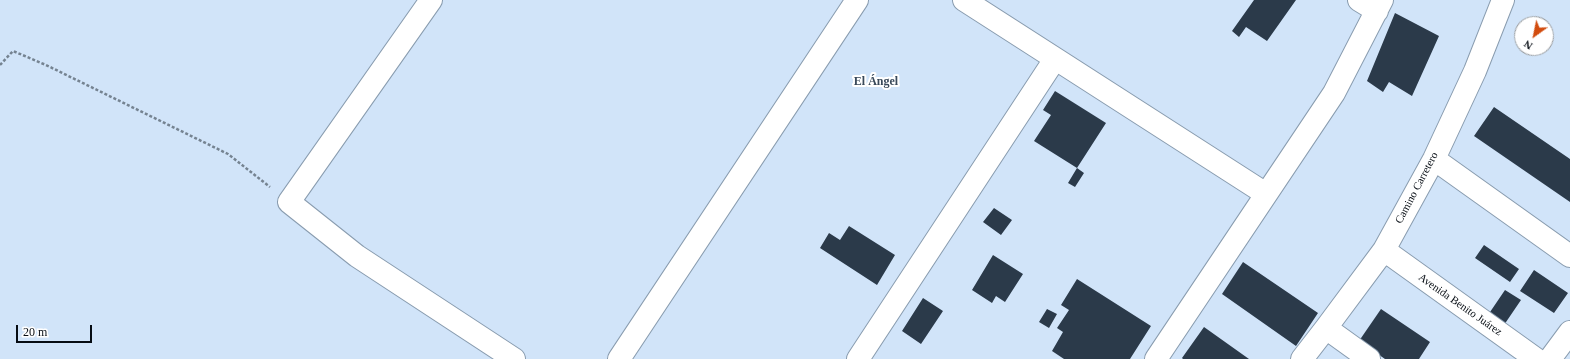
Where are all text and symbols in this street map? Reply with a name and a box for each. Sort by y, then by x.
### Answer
north arrow [1514,16,1554,56]
text: N [1521,38,1535,52]
district label: El Ángel [854,75,898,89]
street label: Camino Carretero [1393,150,1441,226]
street label: Avenida Benito Juárez [1416,271,1504,339]
scale bar [18,317,94,343]
text: 20 m [23,325,47,339]

